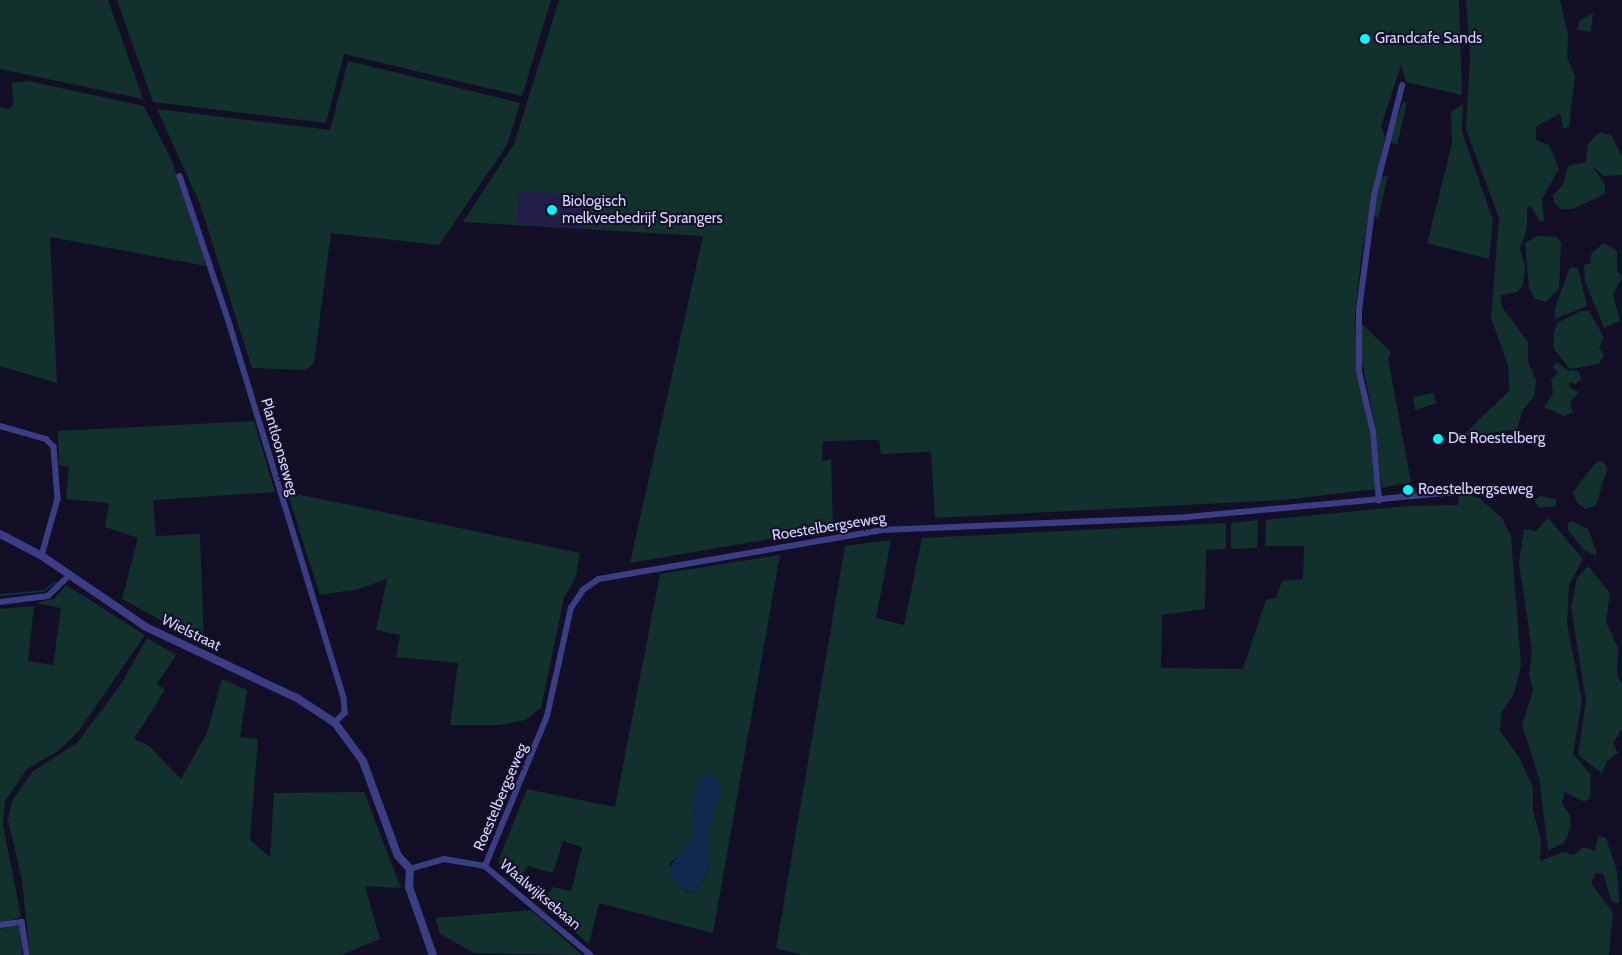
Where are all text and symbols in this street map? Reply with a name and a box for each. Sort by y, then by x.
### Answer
place label: Grandcafe Sands [1375,30,1482,48]
marker: Grandcafe Sands [1359,33,1371,45]
place label: Biologisch melkveebedrijf Sprangers [562,192,723,227]
marker: Biologisch melkveebedrijf Sprangers [546,204,558,216]
street label: Plantloonseweg [256,396,302,498]
place label: De Roestelberg [1448,430,1545,448]
marker: De Roestelberg [1432,433,1444,445]
place label: Roestelbergseweg [1418,481,1533,499]
marker: Roestelbergseweg [1402,484,1414,496]
street label: Roestelbergseweg [771,509,887,545]
street label: Wielstraat [158,611,224,655]
street label: Roestelbergseweg [470,741,532,853]
street label: Waalwijksebaan [496,856,584,934]

